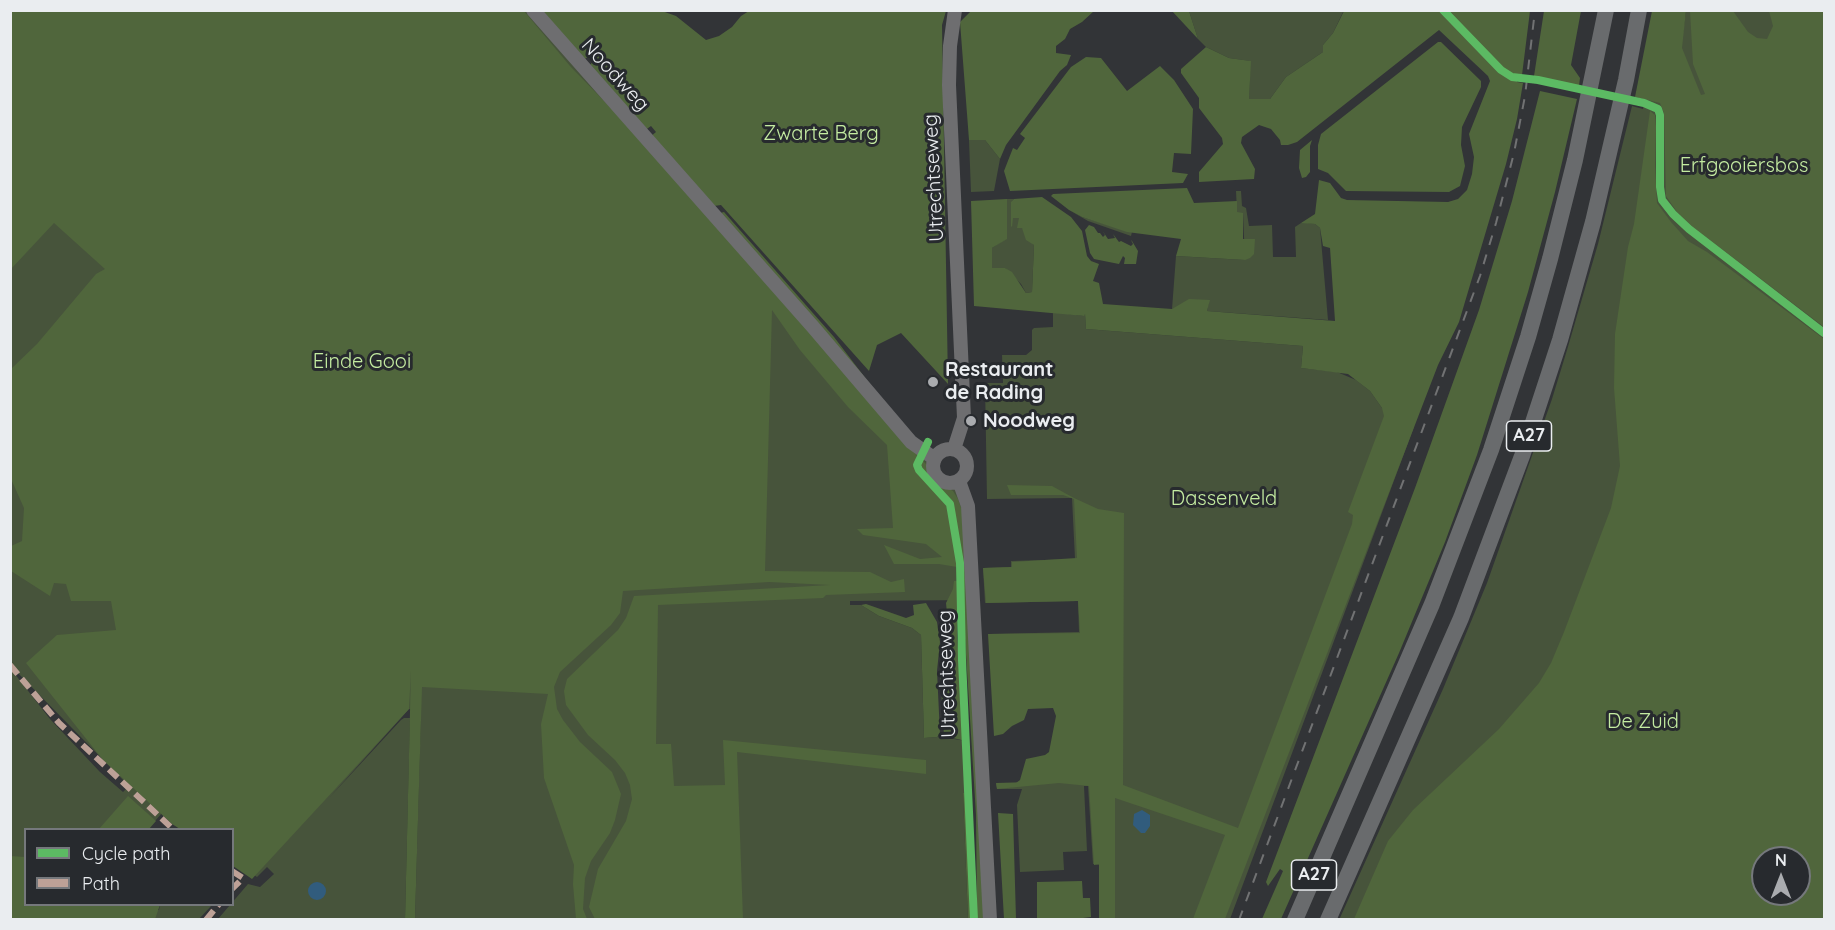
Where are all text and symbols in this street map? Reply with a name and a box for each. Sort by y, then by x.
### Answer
street label: Noodweg [576,34,654,116]
street label: Utrechtseweg [919,114,949,242]
park label: Zwarte Berg [763,122,879,146]
park label: Erfgooiersbos [1680,154,1808,178]
park label: Einde Gooi [313,350,411,374]
place label: Restaurant de Rading [945,358,1053,405]
marker: Restaurant de Rading [926,375,940,389]
place label: Noodweg [983,409,1075,433]
marker: Noodweg [964,414,978,428]
road number: A27 [1506,421,1552,451]
park label: Dassenveld [1171,487,1277,511]
street label: Utrechtseweg [933,610,961,738]
park label: De Zuid [1607,710,1679,734]
legend [24,828,234,906]
text: Cycle path [82,842,170,865]
north arrow [1751,846,1811,906]
text: N [1775,850,1787,870]
road number: A27 [1292,860,1336,890]
text: Path [82,872,120,895]

